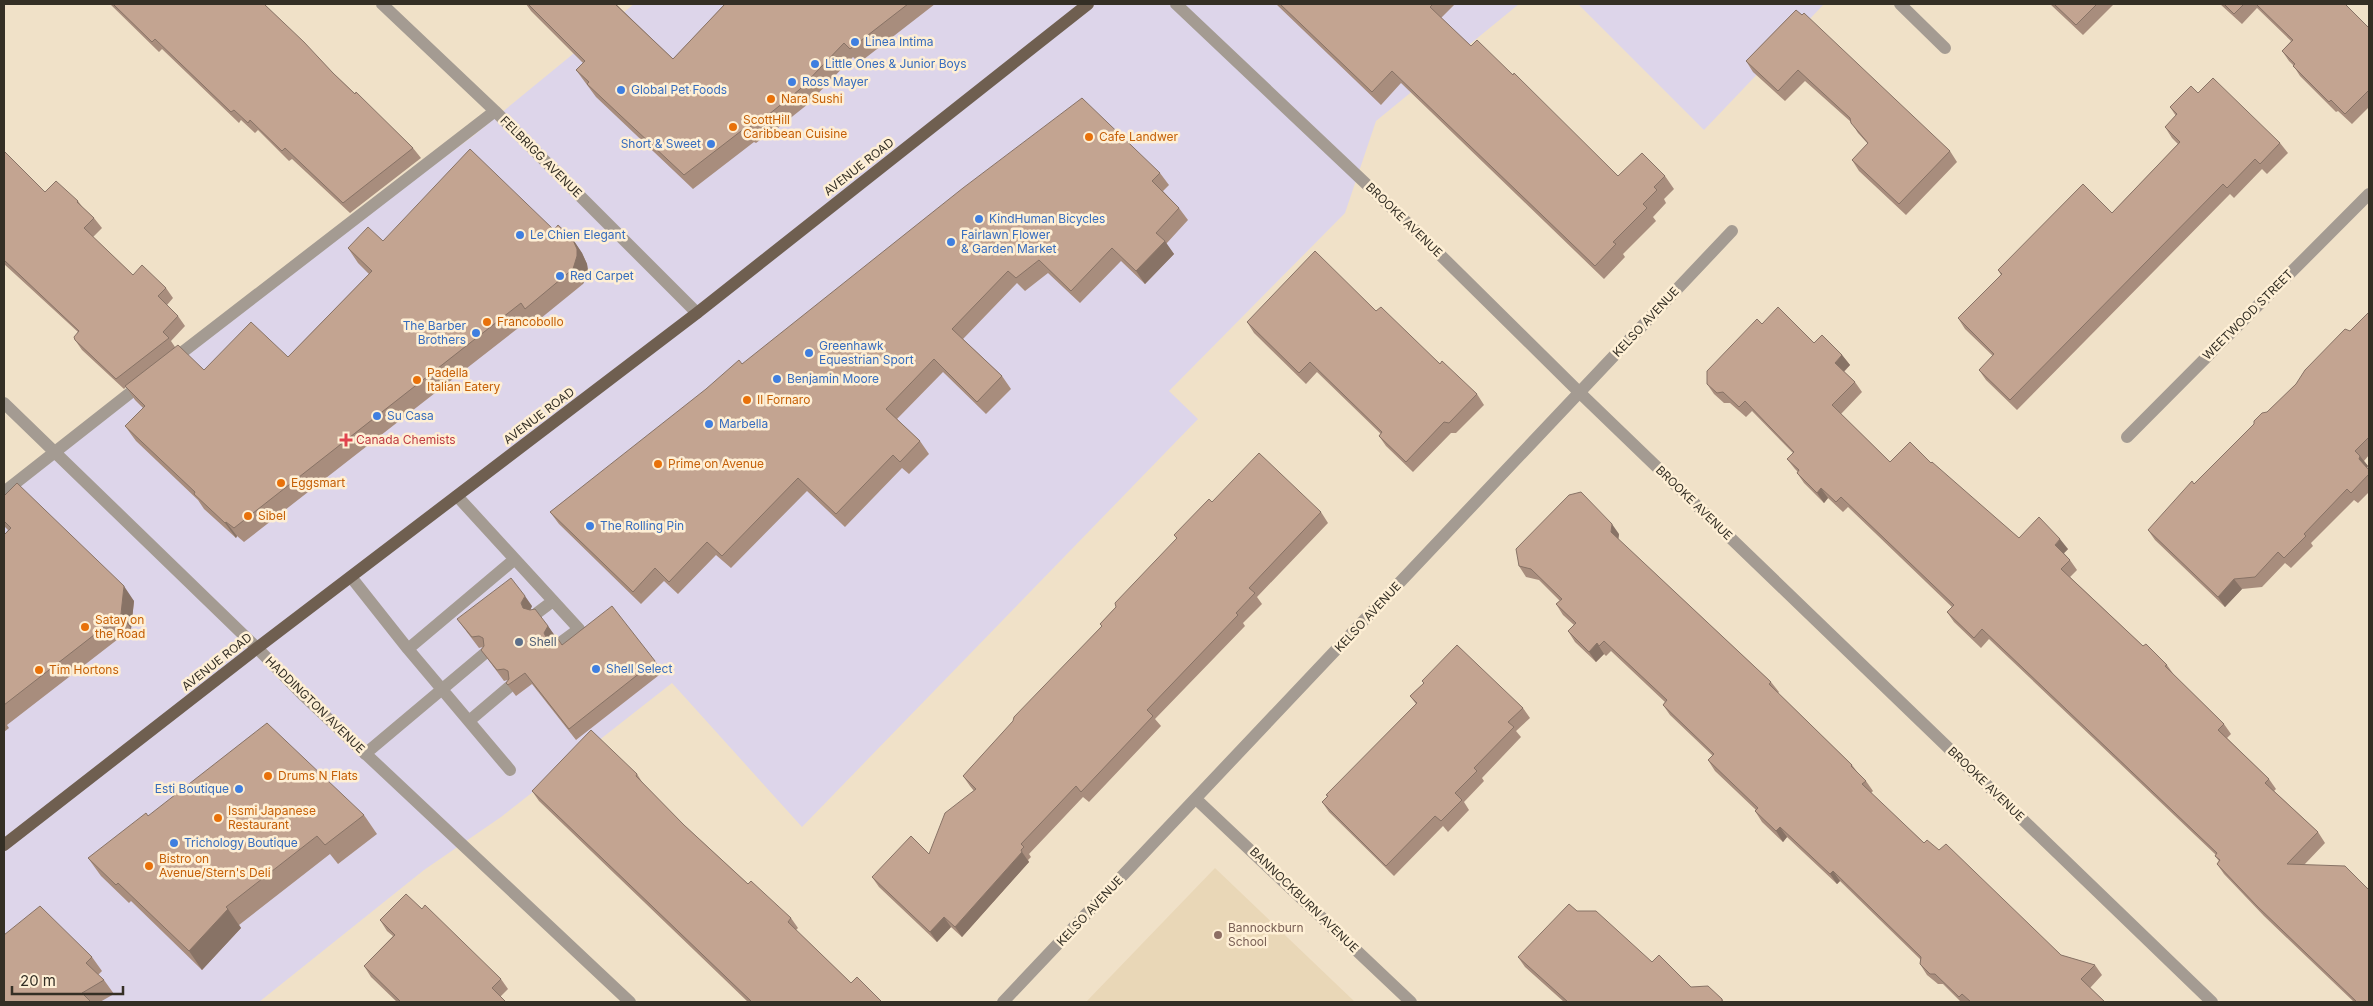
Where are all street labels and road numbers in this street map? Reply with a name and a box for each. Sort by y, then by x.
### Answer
street label: FELBRIGG AVENUE [497,113,585,201]
street label: AVENUE ROAD [821,135,897,199]
street label: BROOKE AVENUE [1363,179,1446,260]
street label: WEETWOOD STREET [2199,266,2296,363]
street label: KELSO AVENUE [1609,283,1682,360]
street label: AVENUE ROAD [500,384,577,447]
street label: BROOKE AVENUE [1653,462,1736,543]
street label: KELSO AVENUE [1331,578,1404,655]
street label: AVENUE ROAD [179,630,255,694]
street label: HADDINGTON AVENUE [262,653,368,756]
street label: BROOKE AVENUE [1945,743,2028,824]
street label: BANNOCKBURN AVENUE [1247,844,1362,955]
street label: KELSO AVENUE [1053,872,1126,949]

